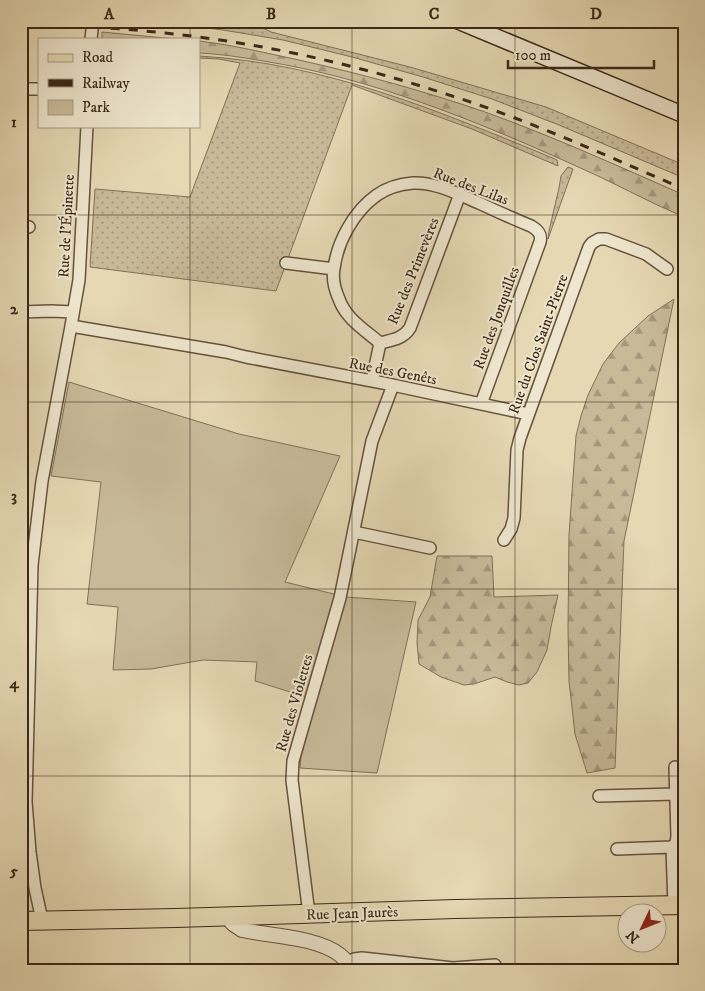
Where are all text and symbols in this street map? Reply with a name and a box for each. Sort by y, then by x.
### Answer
text: A [103,4,115,24]
text: B [266,4,276,24]
text: C [429,4,439,24]
text: D [590,4,602,24]
legend [38,38,200,128]
scale bar [508,38,654,70]
text: 100 m [515,46,551,65]
text: Road [82,48,114,67]
text: Railway [82,74,130,93]
text: Park [82,98,111,117]
text: 1 [11,112,17,132]
street label: Rue des Lilas [430,163,511,210]
street label: Rue de l'Épinette [54,174,79,278]
street label: Rue des Primevères [383,215,444,327]
street label: Rue des Jonquilles [469,264,524,372]
street label: Rue du Clos Saint-Pierre [504,272,573,417]
text: 2 [10,299,19,319]
street label: Rue des Genêts [347,354,438,389]
text: 3 [11,486,17,506]
street label: Rue des Violettes [271,652,317,754]
text: 4 [8,673,19,693]
text: 5 [9,861,18,881]
street label: Rue Jean Jaurès [306,902,398,925]
north arrow [618,904,668,954]
text: N [622,925,644,947]

